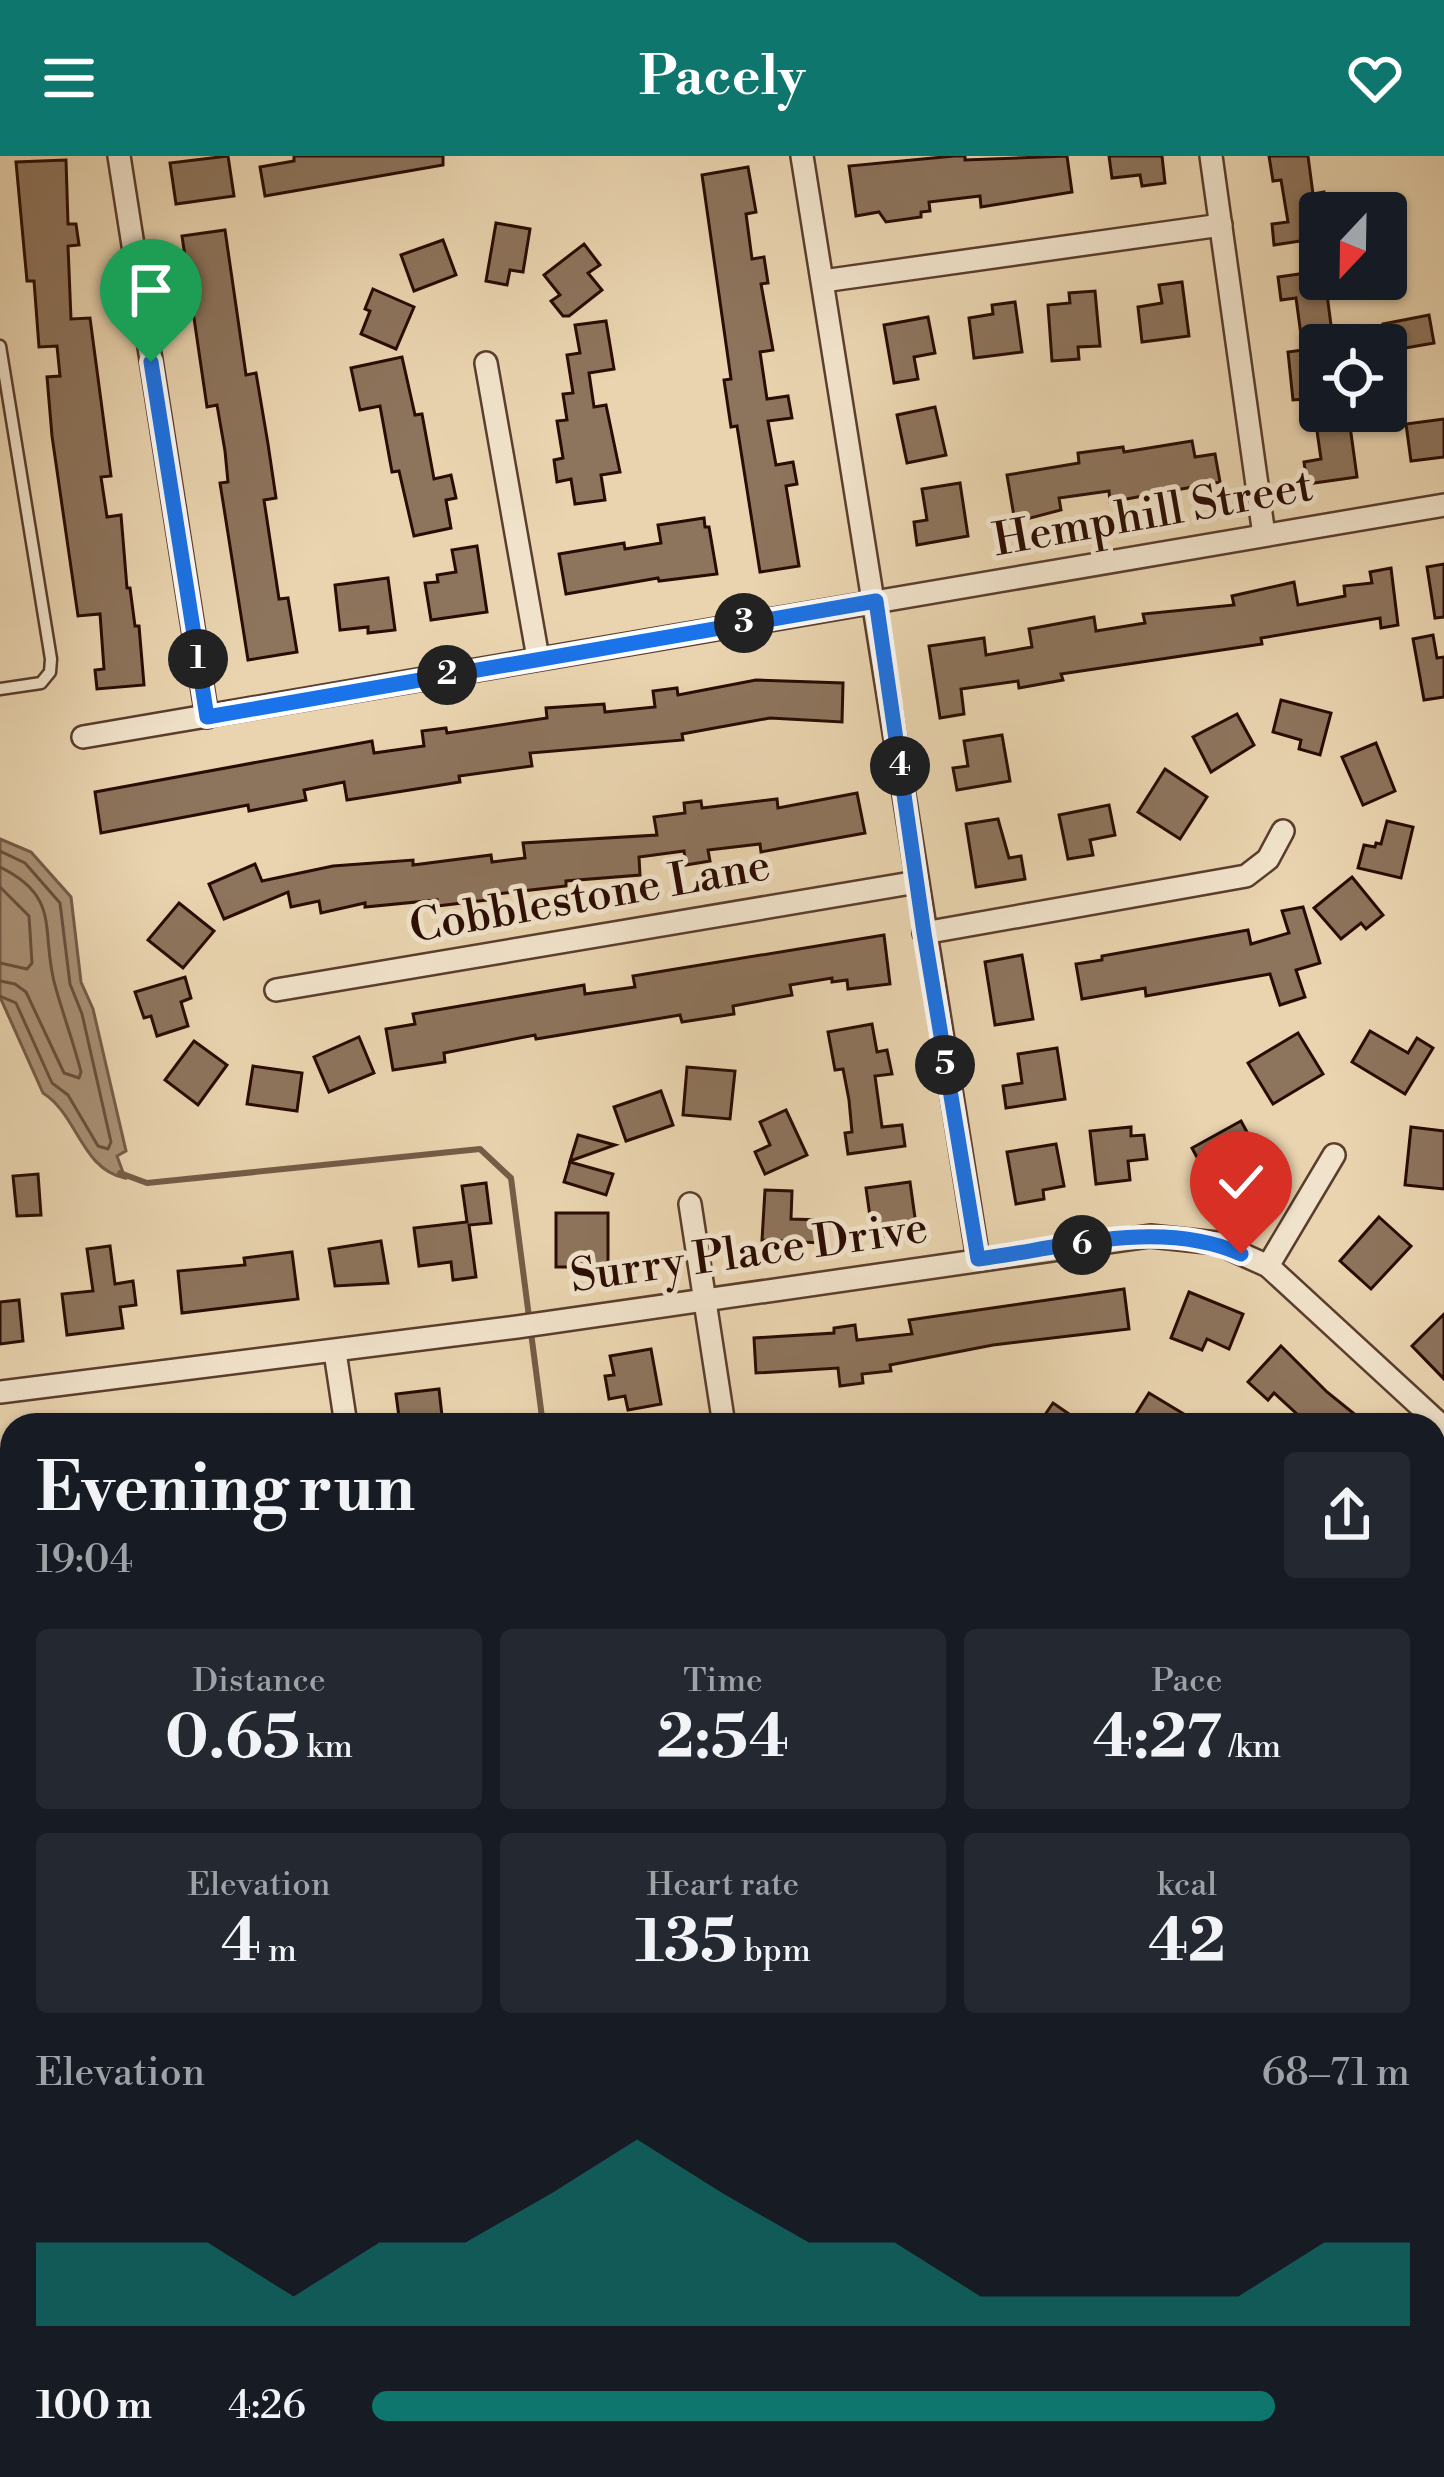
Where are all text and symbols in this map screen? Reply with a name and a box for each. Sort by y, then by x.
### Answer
text: Pacely [639,44,805,112]
icon: menu [36,45,102,111]
icon: heart [1342,45,1408,111]
north arrow [1299,192,1407,300]
map controls [1299,192,1407,432]
pin [100,239,202,362]
icon: arrive [118,257,184,323]
button: locate [1299,324,1407,432]
street label: Hemphill Street [989,458,1317,570]
pin: 3 [714,593,774,653]
text: 3 [734,602,754,643]
pin: 1 [168,629,228,689]
text: 1 [190,638,206,679]
pin: 2 [417,645,477,705]
text: 2 [437,654,457,695]
pin: 4 [870,736,930,796]
text: 4 [889,745,911,786]
street label: Cobblestone Lane [405,837,775,957]
pin: 5 [915,1035,975,1095]
text: 5 [935,1044,955,1085]
pin [1190,1131,1292,1254]
icon: check [1208,1149,1274,1215]
street label: Surry Place Drive [567,1200,931,1306]
pin: 6 [1052,1215,1112,1275]
text: 6 [1072,1224,1092,1265]
text: Evening run [36,1449,415,1532]
button: share [1284,1452,1410,1578]
text: 19:04 [36,1536,133,1585]
text: Distance [192,1661,326,1702]
text: Time [683,1661,763,1702]
text: Pace [1152,1661,1222,1702]
text: 0.65 [165,1702,300,1777]
text: 2:54 [657,1702,789,1777]
text: 4:27 [1093,1702,1222,1777]
text: km [300,1727,353,1768]
text: /km [1222,1727,1281,1768]
text: Elevation [188,1865,330,1906]
text: Heart rate [647,1865,799,1906]
text: kcal [1157,1865,1217,1906]
text: 4 [221,1906,261,1981]
text: 135 [635,1906,737,1981]
text: 42 [1148,1906,1226,1981]
text: m [261,1931,297,1972]
text: bpm [737,1931,811,1972]
text: Elevation [36,2049,205,2098]
text: 68–71 m [1261,2049,1410,2098]
text: 100 m [36,2382,152,2431]
text: 4:26 [228,2382,306,2431]

